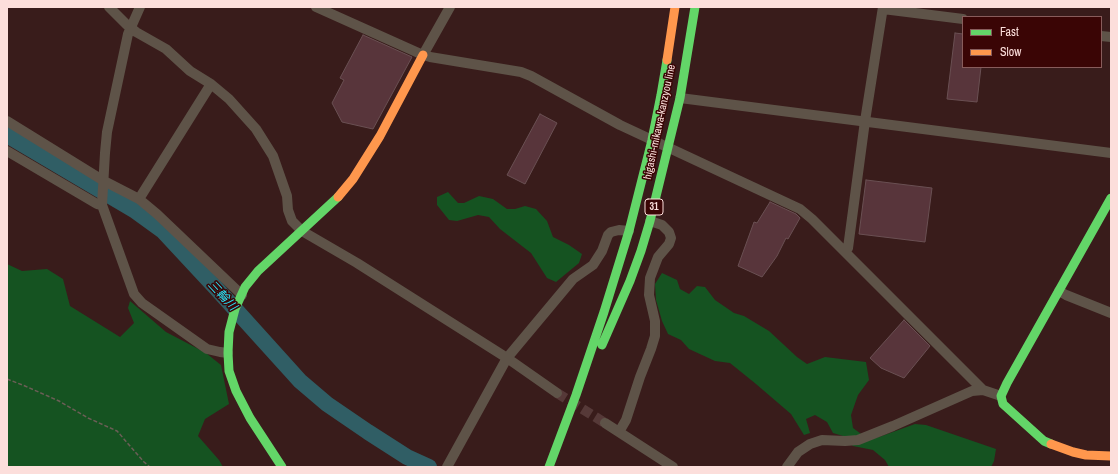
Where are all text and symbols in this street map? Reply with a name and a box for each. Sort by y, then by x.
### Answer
legend [962,16,1102,68]
text: Fast [1000,24,1019,40]
text: Slow [1000,44,1021,60]
street label: higashi-mikawa-kanzyou line [641,63,679,181]
road number: 31 [645,199,663,215]
water label: 三輪川 [204,278,240,314]

